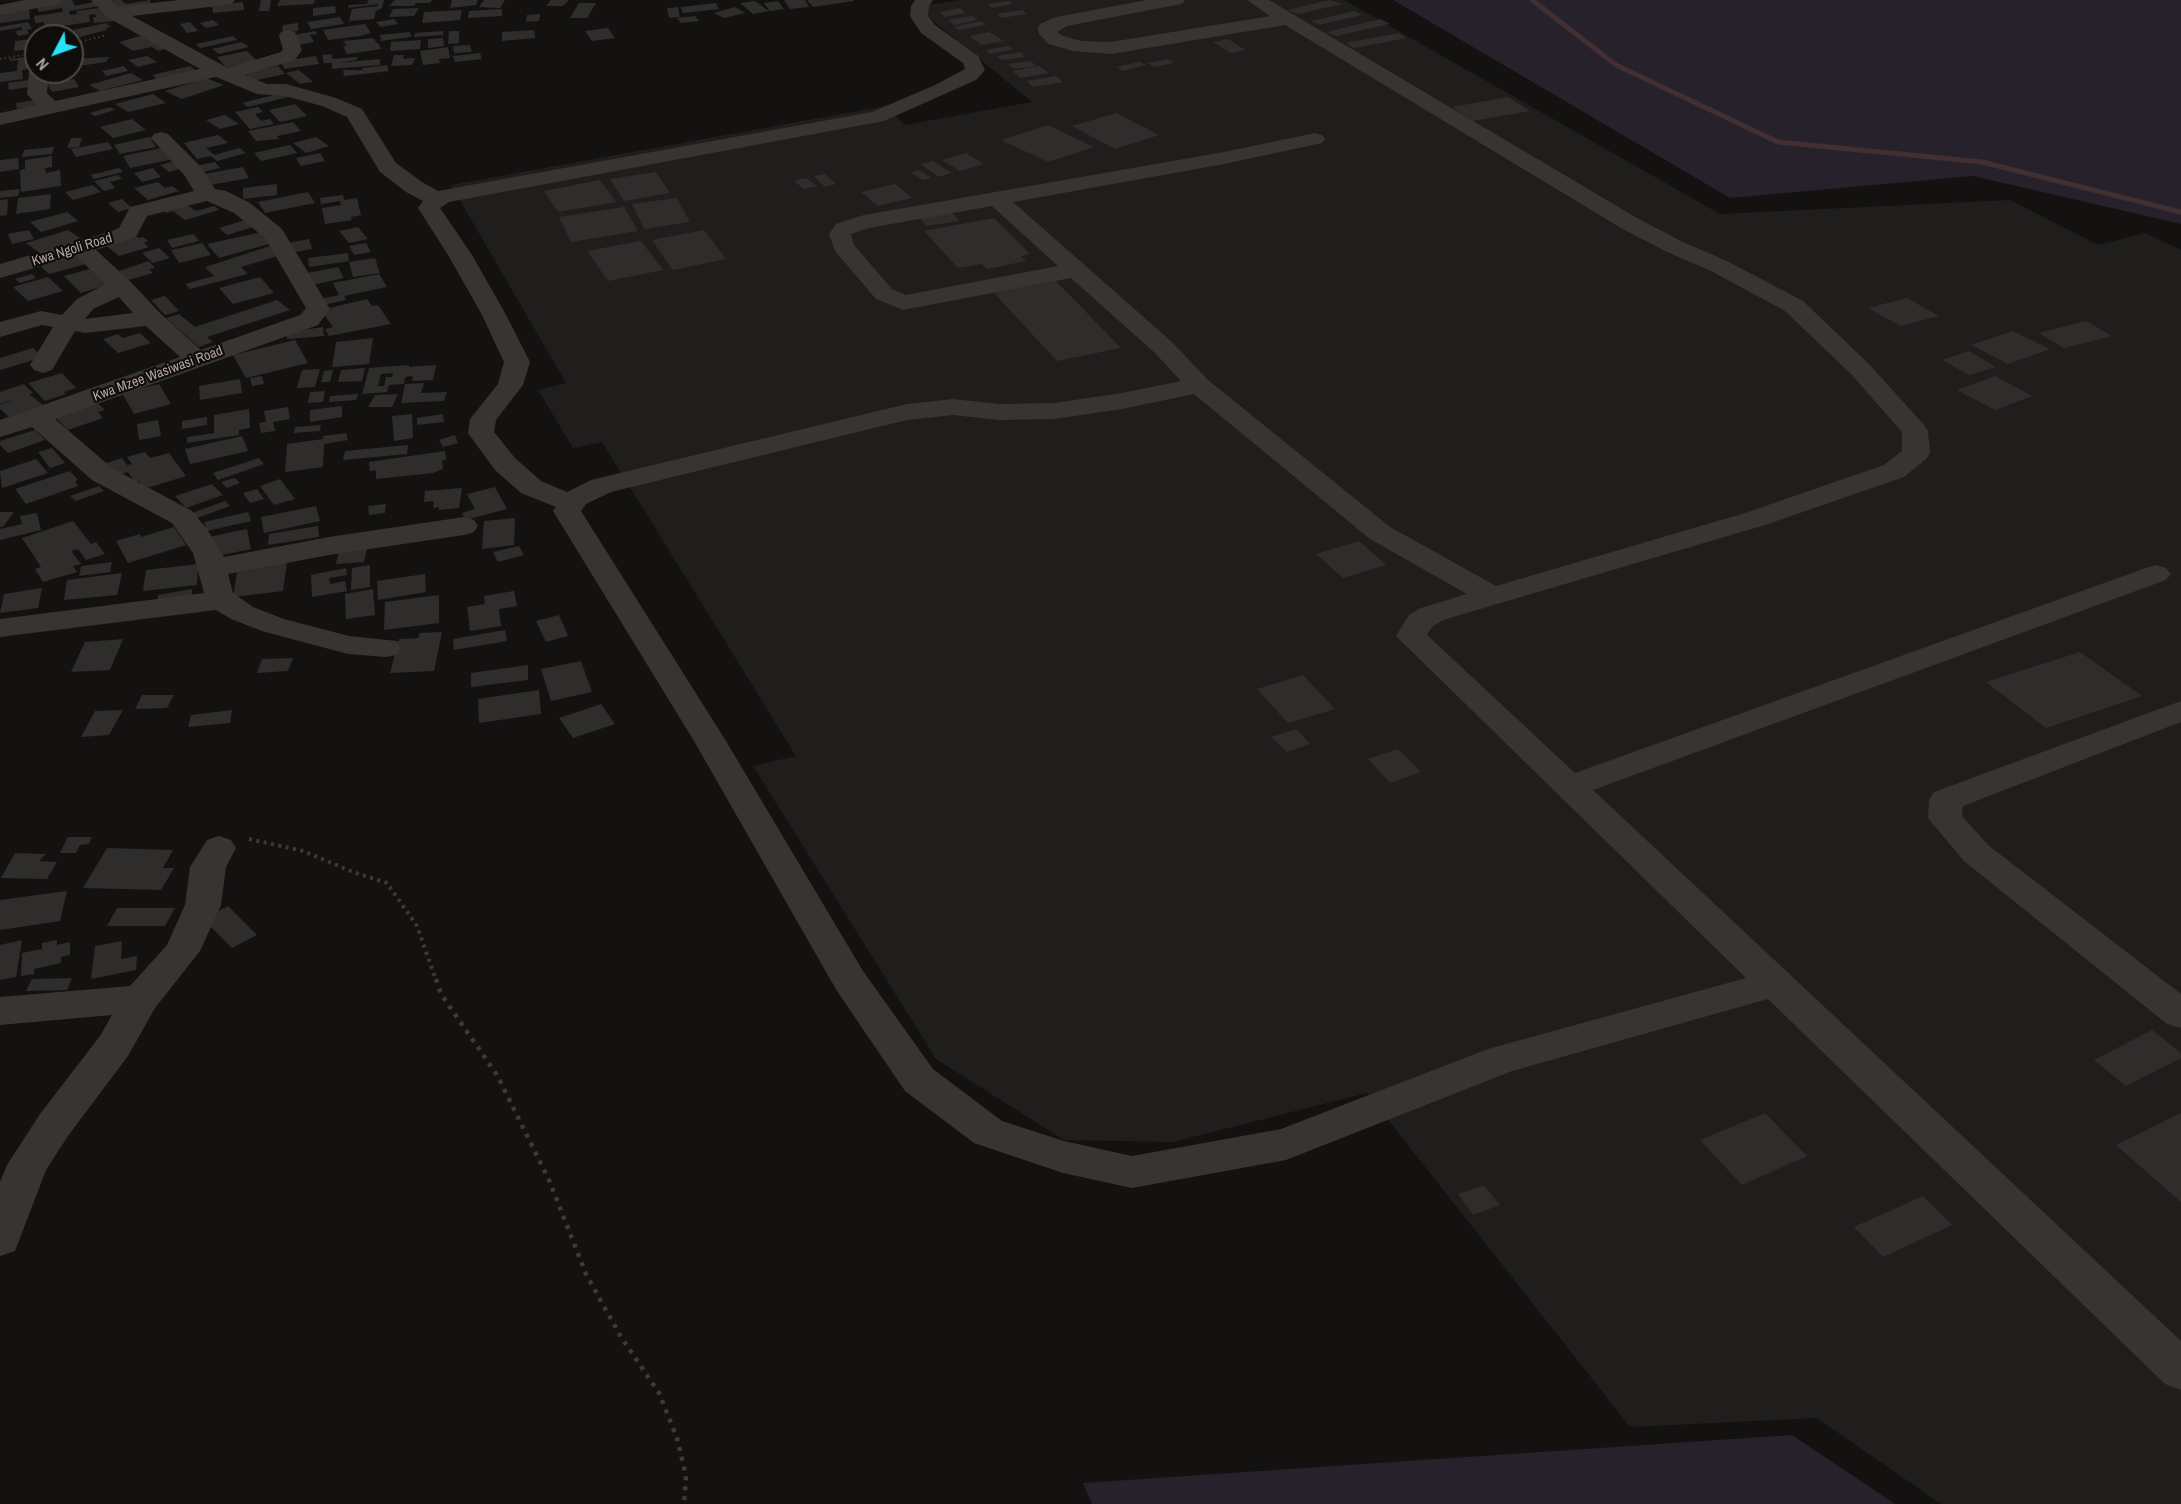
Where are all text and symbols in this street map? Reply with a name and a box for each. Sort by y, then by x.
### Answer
north arrow [24,24,84,84]
text: N [31,54,53,75]
street label: Kwa Ngoli Road [30,230,114,270]
street label: Kwa Mzee Wasiwasi Road [91,343,225,405]

